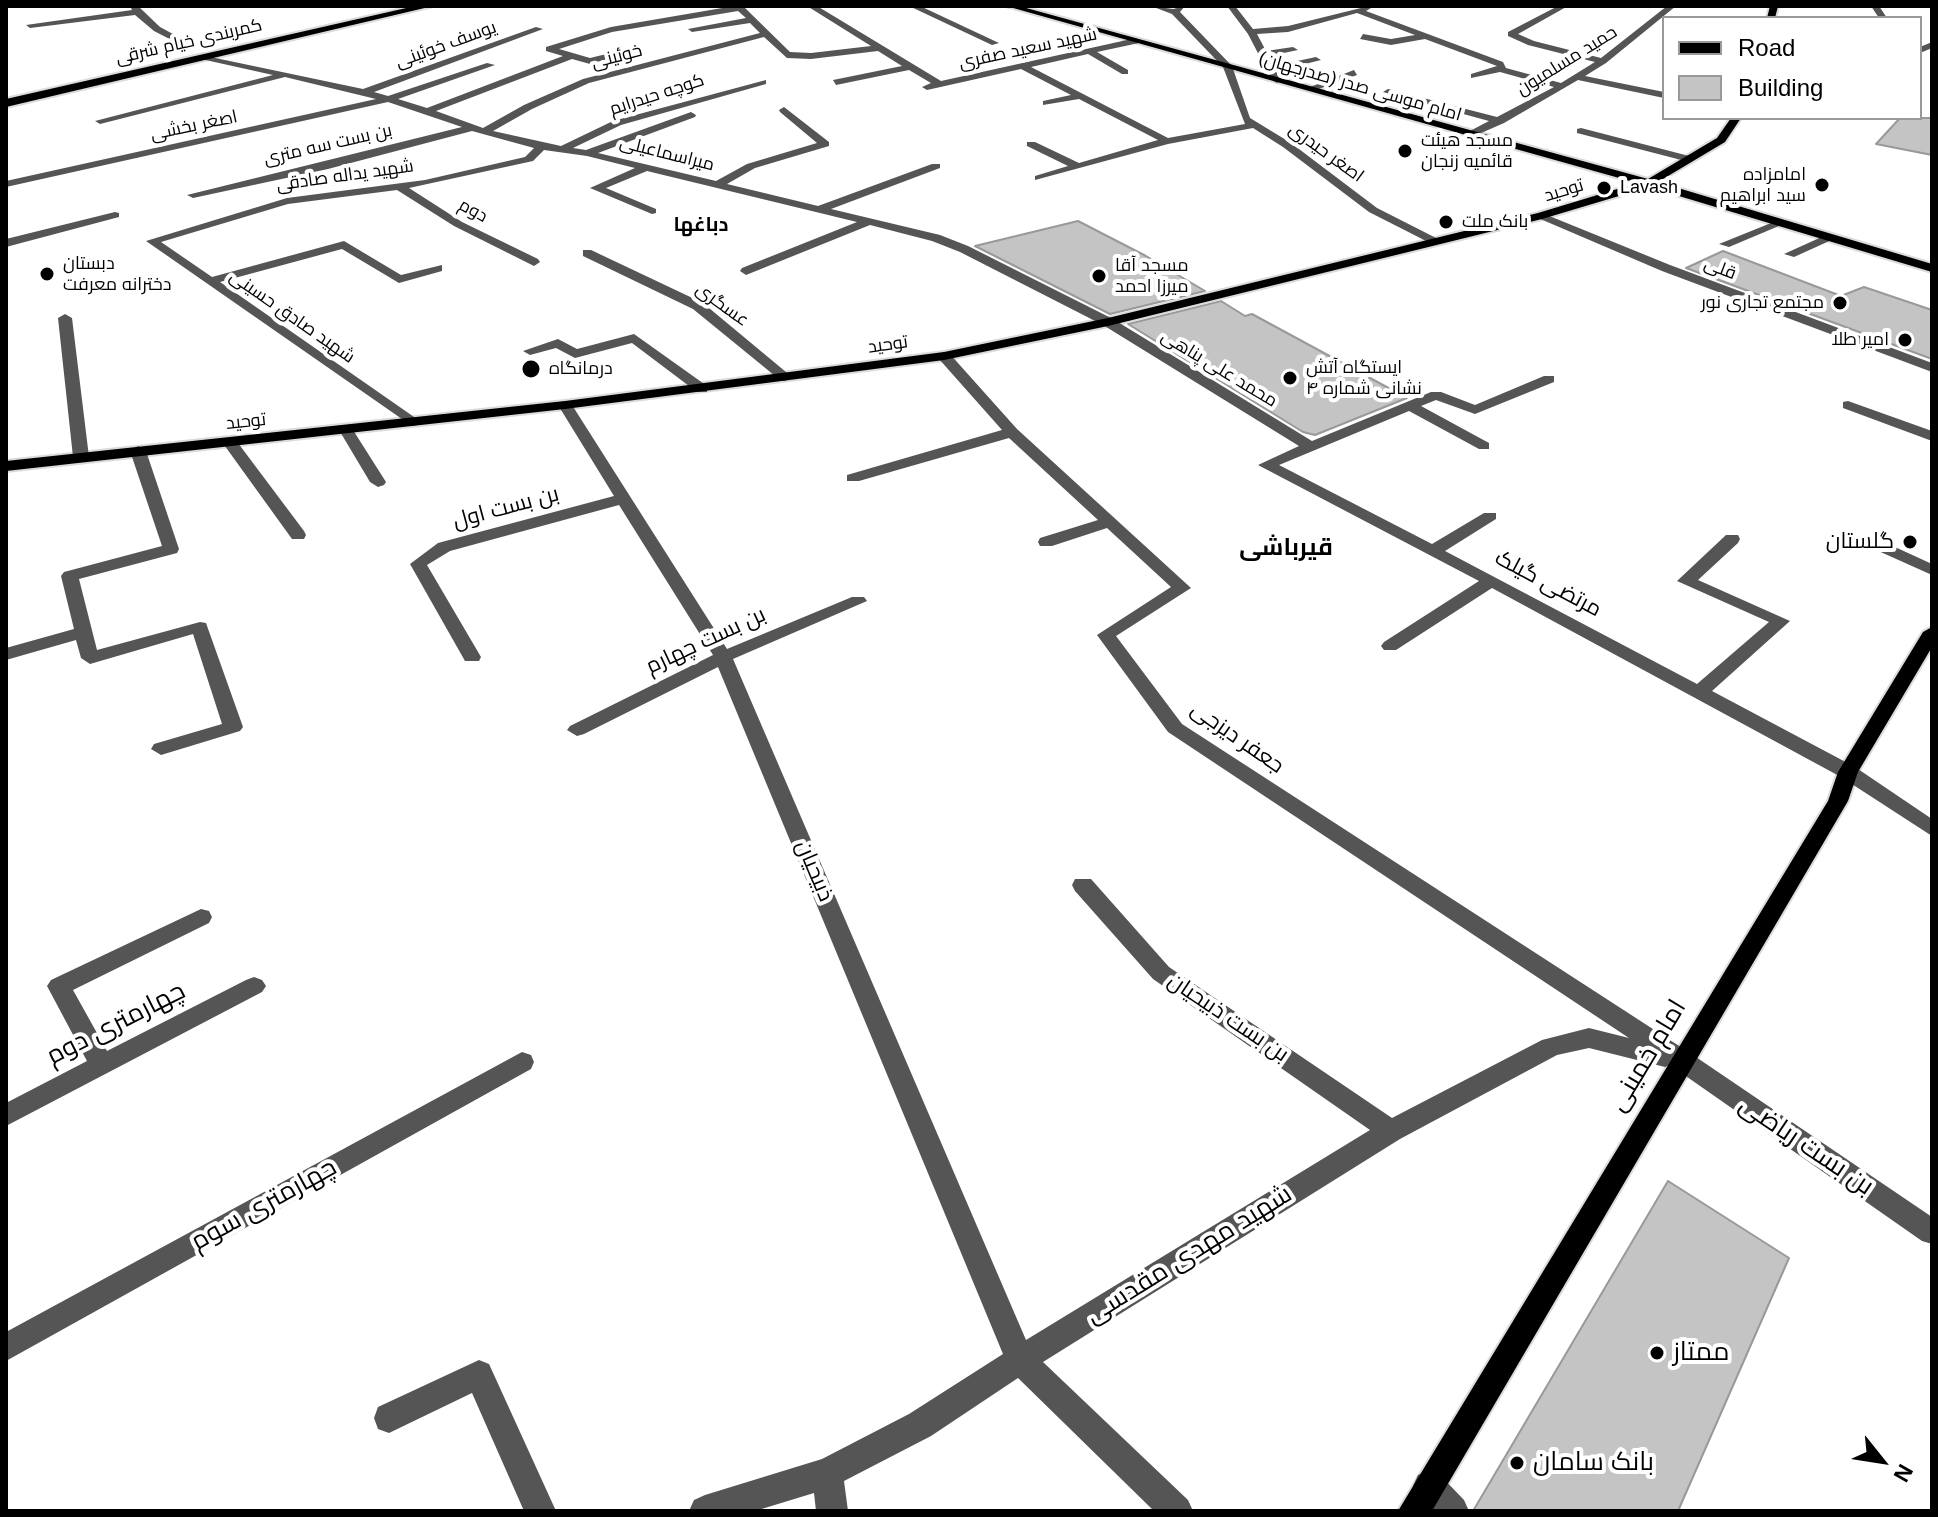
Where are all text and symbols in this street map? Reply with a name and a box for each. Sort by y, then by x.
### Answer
street label: کمربندی خیام شرقی [114,15,264,69]
legend [1662,16,1922,120]
street label: یوسف خوئینی [393,17,499,73]
street label: حمید مسلمیون [1513,22,1621,100]
street label: شهید سعید صفری [957,24,1099,74]
text: Road [1738,34,1795,61]
street label: خوئینی [589,40,645,74]
street label: (صدرجهان) امام موسی صدر [1256,48,1464,126]
street label: کوچه حیدرایم [607,70,707,120]
text: Building [1738,74,1823,101]
street label: اصغر بخشی [148,106,240,146]
street label: اصغر حیدری [1284,119,1368,187]
street label: بن بست سه متری [262,120,394,170]
place label: مسجد هیئت قائمیه زنجان [1421,130,1513,172]
street label: میراسماعیلی [617,132,717,176]
marker: مسجد هیئت قائمیه زنجان [1396,142,1414,160]
street label: شهید یداله صادقی [275,156,415,196]
place label: امامزاده سید ابراهیم [1720,164,1806,206]
street label: توحید [1542,175,1586,207]
marker: امامزاده سید ابراهیم [1813,176,1831,194]
place label: Lavash [1620,177,1678,199]
marker: Lavash [1595,179,1613,197]
street label: دوم [455,194,491,228]
place label: بانک ملت [1462,211,1528,233]
district label: دباغها [674,213,728,237]
marker: بانک ملت [1437,213,1455,231]
place label: دبستان دخترانه معرفت [63,253,171,296]
street label: قلی [1701,253,1739,285]
place label: مسجد آقا میرزا احمد [1115,255,1189,298]
marker: دبستان دخترانه معرفت [38,265,56,283]
street label: شهید صادق حسینی [225,266,359,368]
marker: مسجد آقا میرزا احمد [1090,267,1108,285]
street label: عسگری [691,279,753,331]
place label: مجتمع تجارى نور [1701,292,1824,314]
marker: مجتمع تجارى نور [1831,294,1849,312]
street label: محمد علی پناهی [1157,326,1281,412]
place label: امیر طلا [1831,329,1889,351]
marker: امیر طلا [1896,331,1914,349]
street label: توحید [867,332,909,358]
place label: ایستگاه آتش نشانی شماره ۴ [1306,357,1422,400]
marker: درمانگاه [520,358,542,380]
place label: درمانگاه [549,358,613,380]
marker: ایستگاه آتش نشانی شماره ۴ [1281,369,1299,387]
street label: توحید [225,409,267,435]
street label: بن بست اول [450,481,562,535]
place label: گلستان [1826,529,1894,555]
marker: گلستان [1901,533,1919,551]
district label: قیرباشی [1239,534,1333,562]
street label: مرتضی گیلک [1490,545,1606,623]
street label: بن بست چهارم [642,602,770,680]
street label: جعفر دیزجی [1185,696,1289,780]
street label: ذبیحیان [789,836,839,906]
street label: بن بست ذبیحیان [1163,968,1293,1068]
street label: چهارمتری دوم [41,976,191,1072]
street label: امام خمینی [1602,994,1694,1118]
street label: بن بست ریاضی [1733,1089,1879,1203]
street label: چهارمتری سوم [186,1152,342,1258]
street label: شهید مهدی مقدسی [1080,1179,1298,1331]
place label: ممتاز [1673,1337,1729,1369]
marker: ممتاز [1648,1344,1666,1362]
north arrow [1842,1421,1922,1501]
place label: بانک سامان [1533,1447,1654,1479]
marker: بانک سامان [1508,1454,1526,1472]
text: N [1888,1460,1918,1486]

